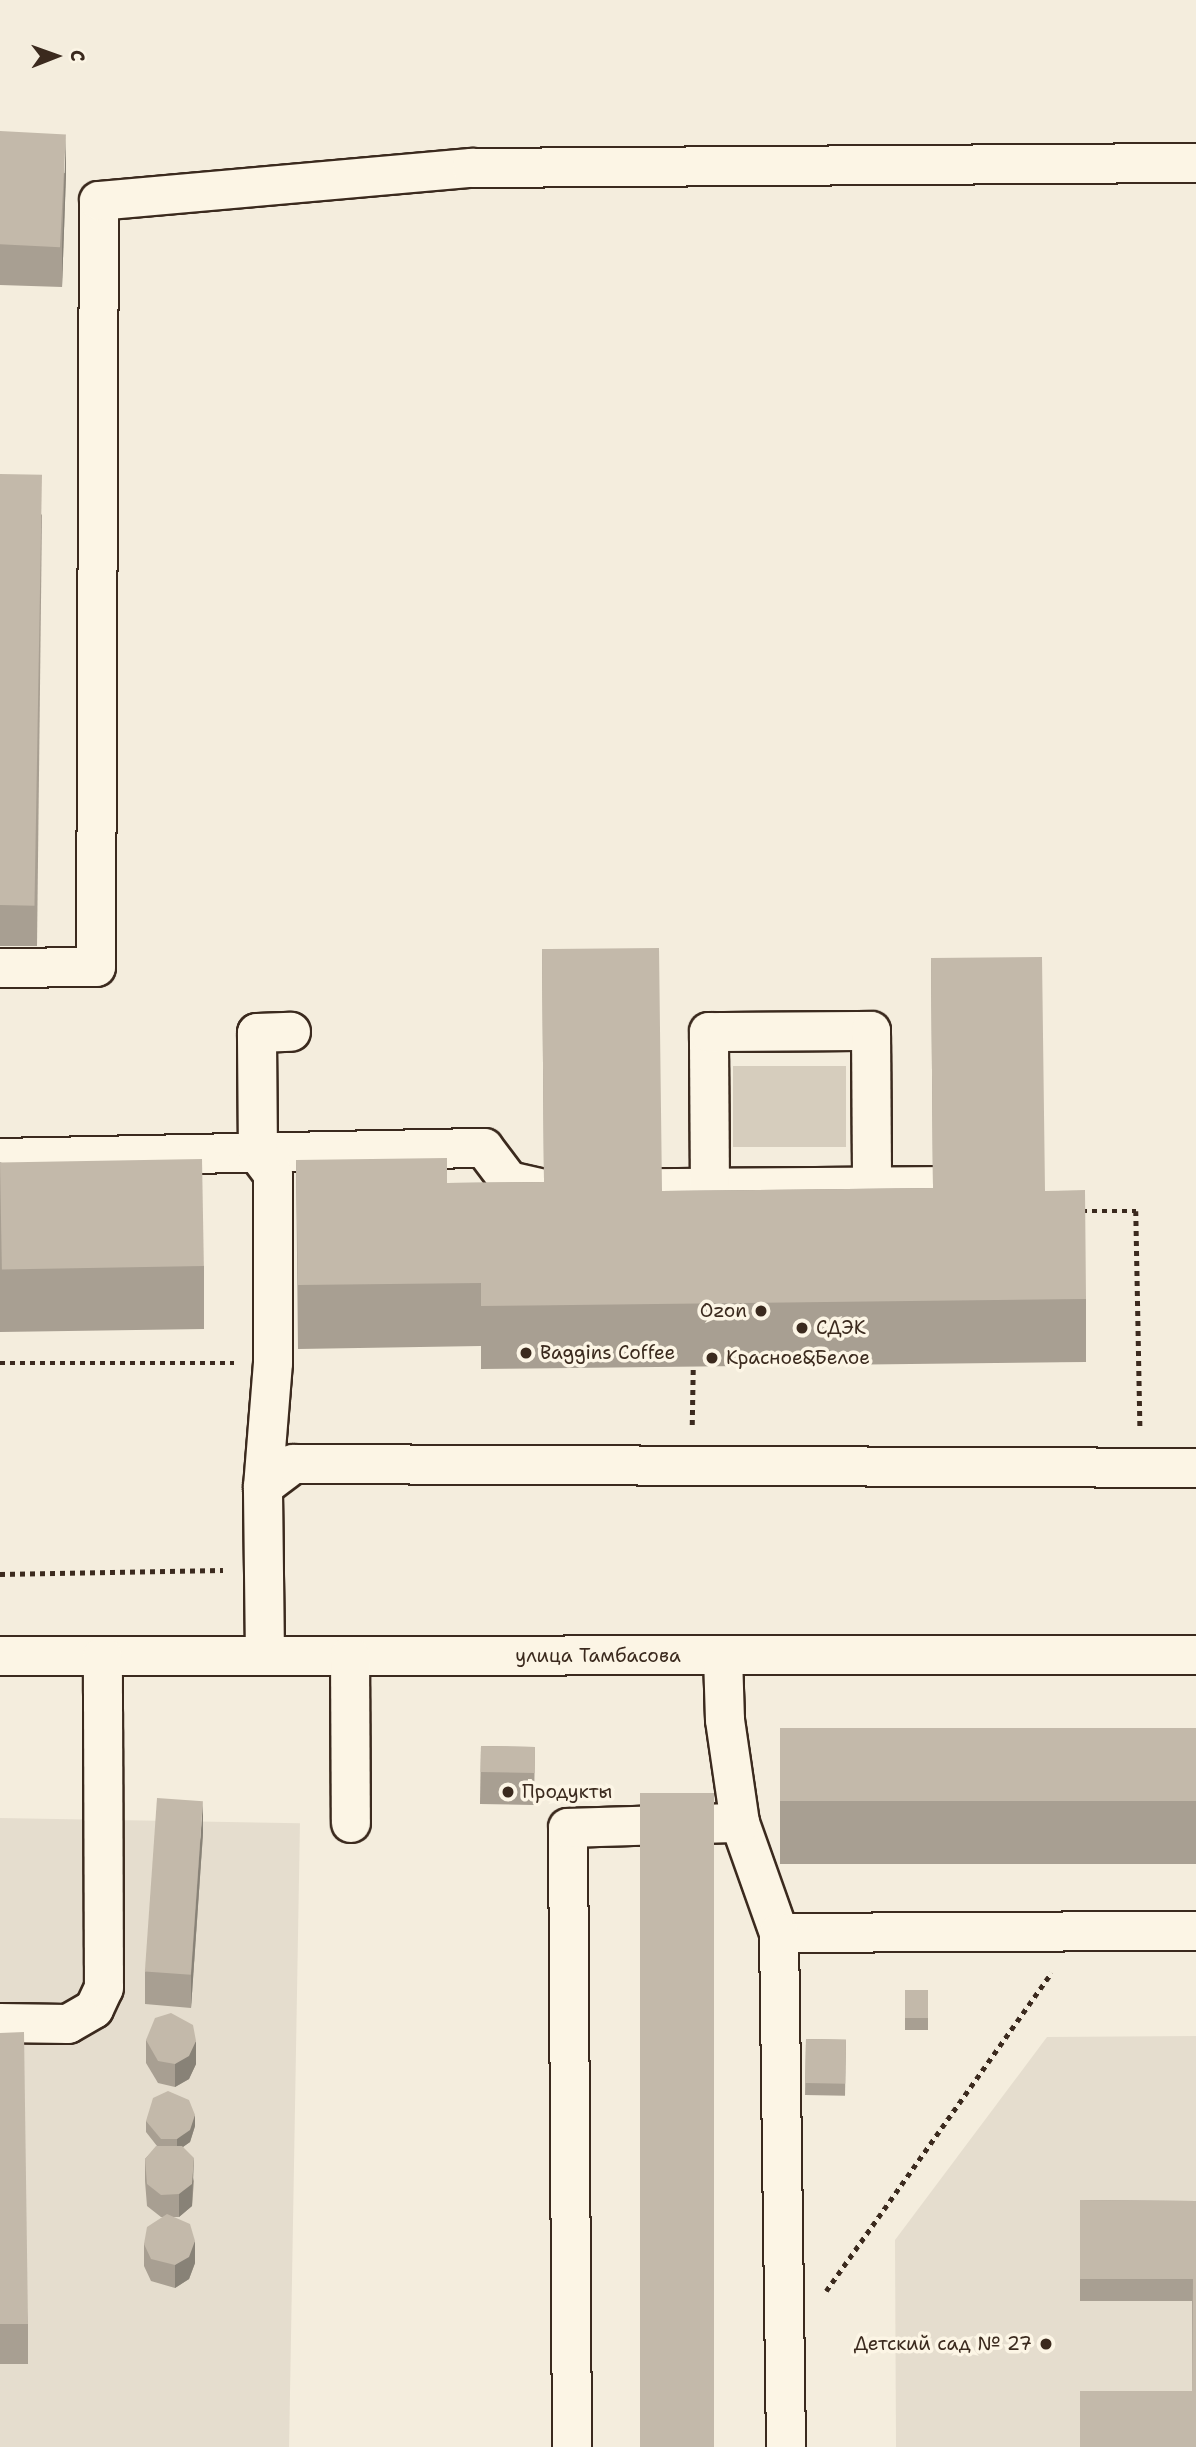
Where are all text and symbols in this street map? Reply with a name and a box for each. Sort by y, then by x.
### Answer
north arrow [21,21,91,91]
text: С [65,50,90,62]
place label: Ozon [700,1300,747,1322]
marker: Ozon [753,1303,769,1319]
place label: СДЭК [816,1317,866,1339]
marker: СДЭК [794,1320,810,1336]
place label: Baggins Coffee [540,1342,675,1364]
marker: Baggins Coffee [518,1345,534,1361]
place label: Красное&Белое [726,1347,870,1369]
marker: Красное&Белое [704,1350,720,1366]
street label: улица Тамбасова [515,1645,681,1667]
place label: Продукты [522,1781,612,1803]
marker: Продукты [500,1784,516,1800]
place label: Детский сад № 27 [854,2333,1032,2355]
marker: Детский сад № 27 [1038,2336,1054,2352]

